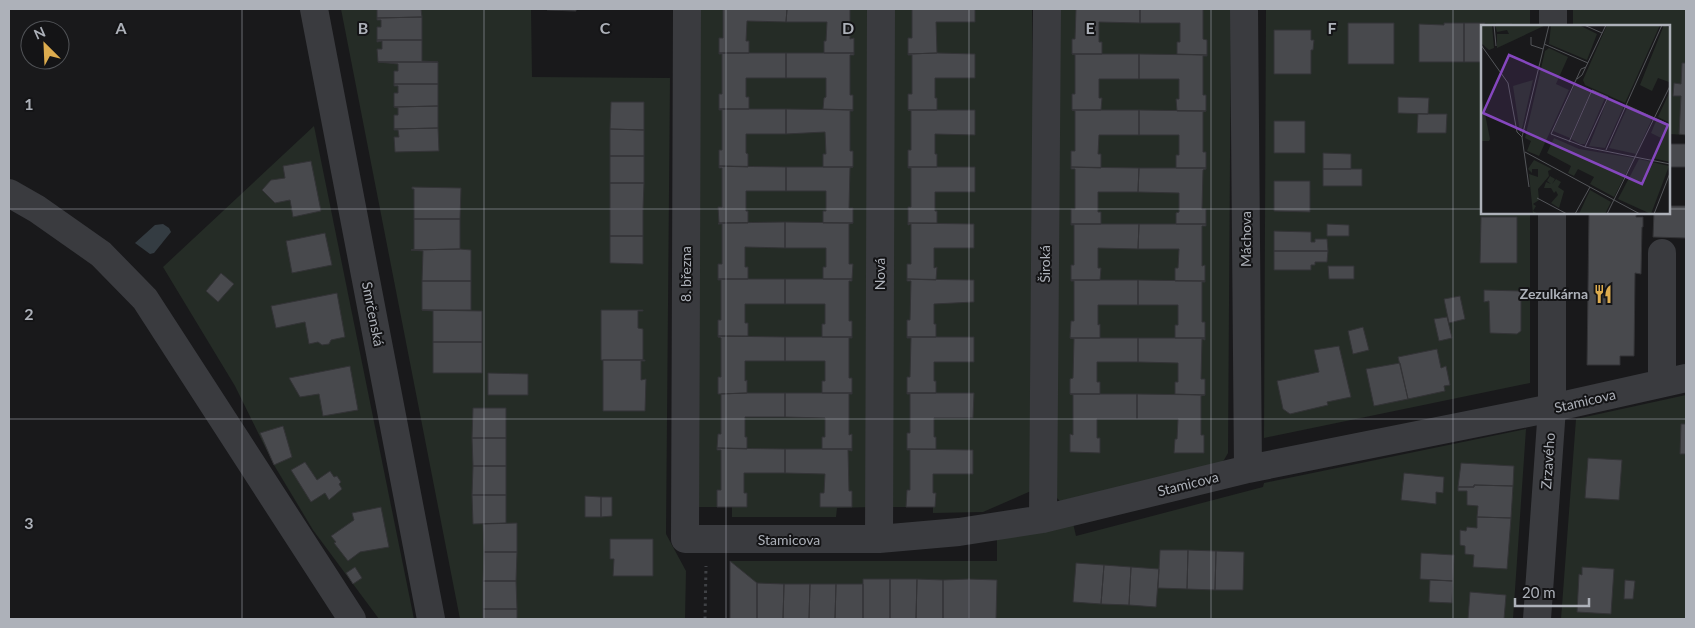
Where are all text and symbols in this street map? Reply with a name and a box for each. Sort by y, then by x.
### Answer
text: A [114,18,127,37]
text: B [358,18,368,37]
text: C [600,18,611,37]
text: D [842,18,854,37]
text: E [1085,18,1095,37]
text: F [1327,18,1337,37]
north arrow [20,20,70,70]
text: N [31,23,48,43]
inset map [1481,25,1670,214]
text: 1 [24,94,34,113]
street label: Máchova [1237,211,1254,267]
street label: Široká [1036,245,1053,283]
street label: 8. března [677,246,694,302]
street label: Nová [871,258,888,290]
street label: Smrčenská [359,280,388,348]
restaurant icon: Zezulkárna [1592,283,1614,305]
place label: Zezulkárna [1520,285,1588,302]
text: 2 [24,304,34,323]
street label: Stamicova [1553,385,1617,416]
street label: Zrzavého [1537,432,1558,490]
street label: Stamicova [1156,468,1220,499]
text: 3 [24,513,34,532]
street label: Stamicova [758,531,820,548]
scale bar [1515,576,1589,608]
text: 20 m [1522,583,1556,601]

